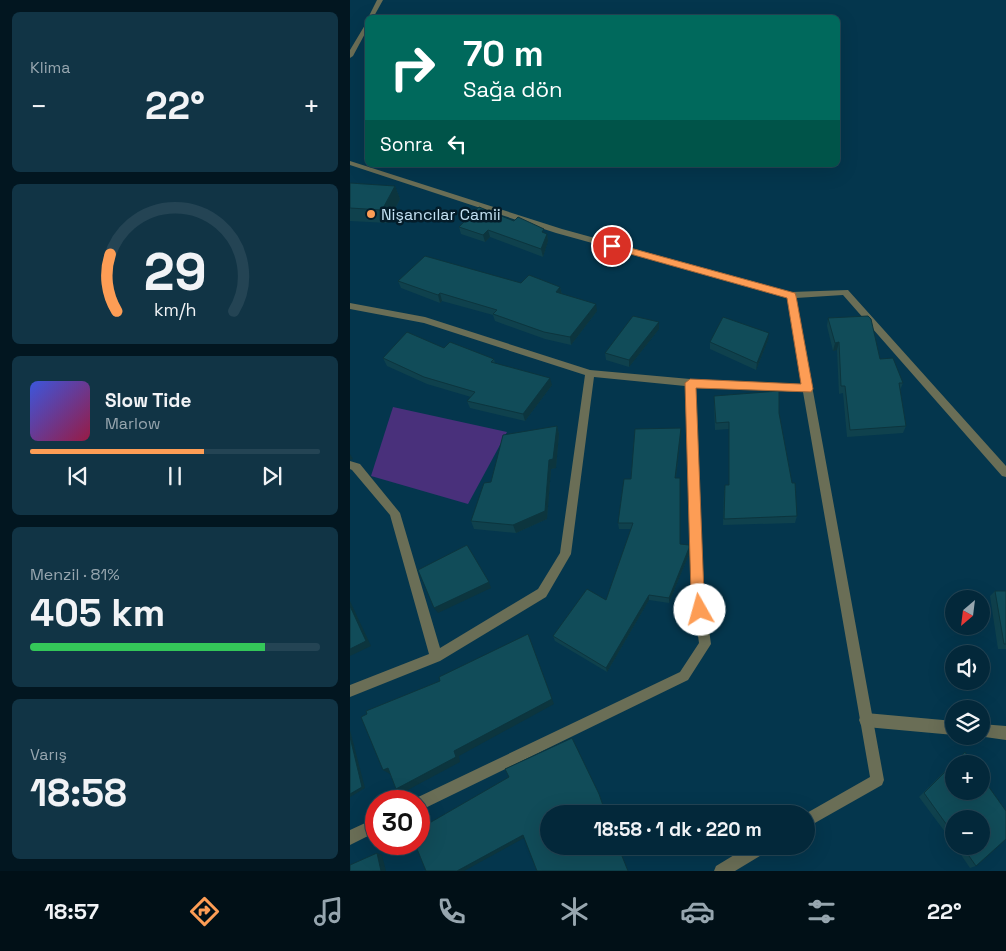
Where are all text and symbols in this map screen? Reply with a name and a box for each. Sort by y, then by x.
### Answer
text: 70 m [463,32,544,76]
icon: right [380,35,445,100]
text: Klima [30,57,71,78]
text: Sağa dön [463,75,563,103]
text: 22° [145,82,205,130]
text: − [30,88,47,124]
text: + [303,88,320,124]
icon: left [443,130,471,158]
text: Sonra [380,132,433,157]
place label: Nişancılar Camii [381,204,501,225]
marker: Nişancılar Camii [365,208,377,220]
pin [591,225,633,267]
icon: arrive [598,232,626,260]
text: 29 [144,239,206,305]
text: km/h [154,298,196,321]
text: Slow Tide [105,388,191,413]
text: Marlow [105,413,161,434]
icon: previous [64,462,92,490]
icon: pause [161,462,189,490]
icon: next [258,462,286,490]
text: Menzil · 81% [30,564,120,585]
position arrow [673,583,725,635]
text: 405 km [30,589,165,637]
north arrow [945,590,990,635]
map controls [945,590,990,855]
button: sound [945,645,990,690]
button: layers [945,700,990,745]
text: Varış [30,744,67,765]
button: + [945,755,990,800]
text: 18:58 [30,769,127,817]
speed limit sign: 30 [365,790,430,855]
button: − [945,810,990,855]
text: 18:58 · 1 dk · 220 m [593,817,762,842]
icon: directions [187,894,222,929]
icon: music [311,894,346,929]
icon: phone [434,894,469,929]
icon: climate [557,894,592,929]
icon: car [680,894,715,929]
icon: filters [804,894,839,929]
text: 18:57 [44,897,99,925]
text: 22° [927,897,962,925]

